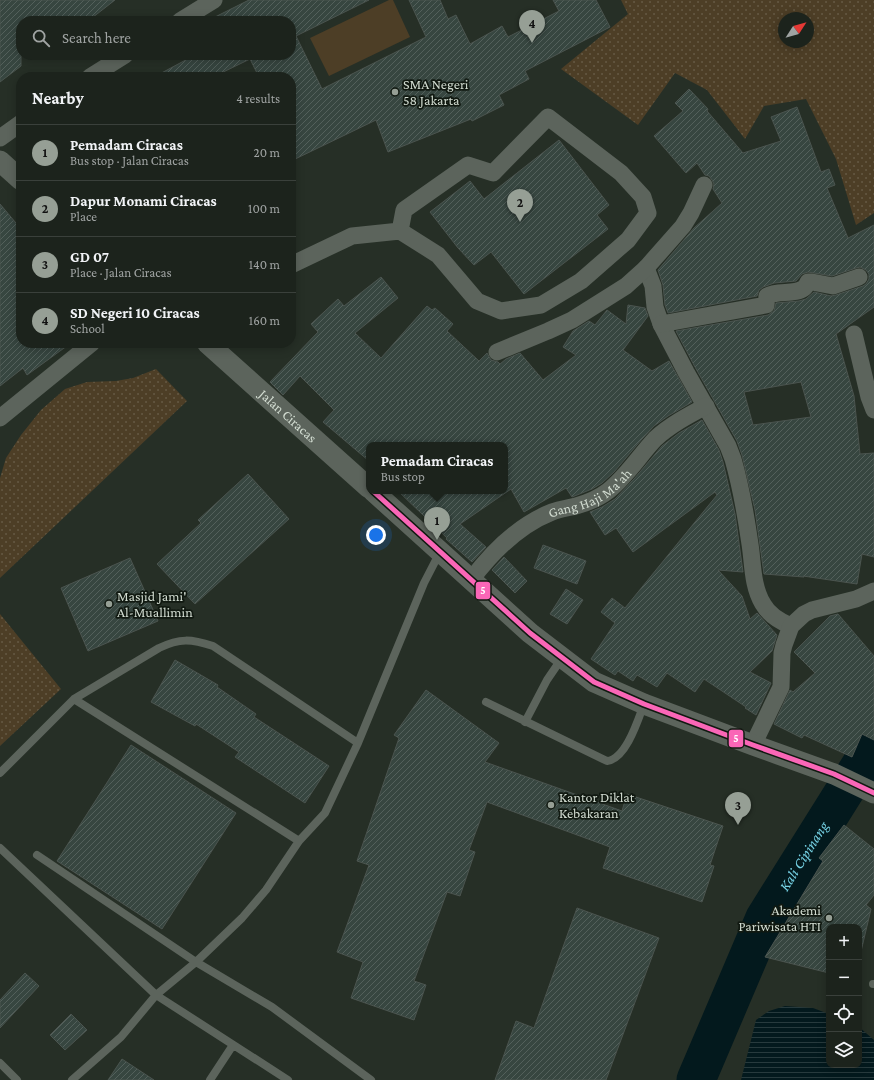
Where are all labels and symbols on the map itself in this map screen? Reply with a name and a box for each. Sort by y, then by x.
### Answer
pin: 4 [519,10,545,43]
north arrow [778,12,814,48]
place label: SMA Negeri 58 Jakarta [403,76,469,108]
marker: SMA Negeri 58 Jakarta [390,87,400,97]
pin: 2 [507,189,533,222]
street label: Jalan Ciracas [255,384,320,446]
street label: Gang Haji Ma'ah [546,465,635,521]
pin: 1 [424,507,450,540]
your location [366,525,386,545]
line badge: 5 [475,581,491,600]
text: 5 [480,584,486,596]
place label: Masjid Jami' Al-Muallimin [117,588,193,620]
marker: Masjid Jami' Al-Muallimin [104,599,114,609]
line badge: 5 [728,729,744,748]
text: 5 [733,732,739,744]
place label: Kantor Diklat Kebakaran [559,789,635,821]
pin: 3 [725,792,751,825]
marker: Kantor Diklat Kebakaran [546,800,556,810]
water label: Kali Cipinang [776,818,833,894]
place label: Akademi Pariwisata HTI [738,902,821,934]
marker: Akademi Pariwisata HTI [824,913,834,923]

